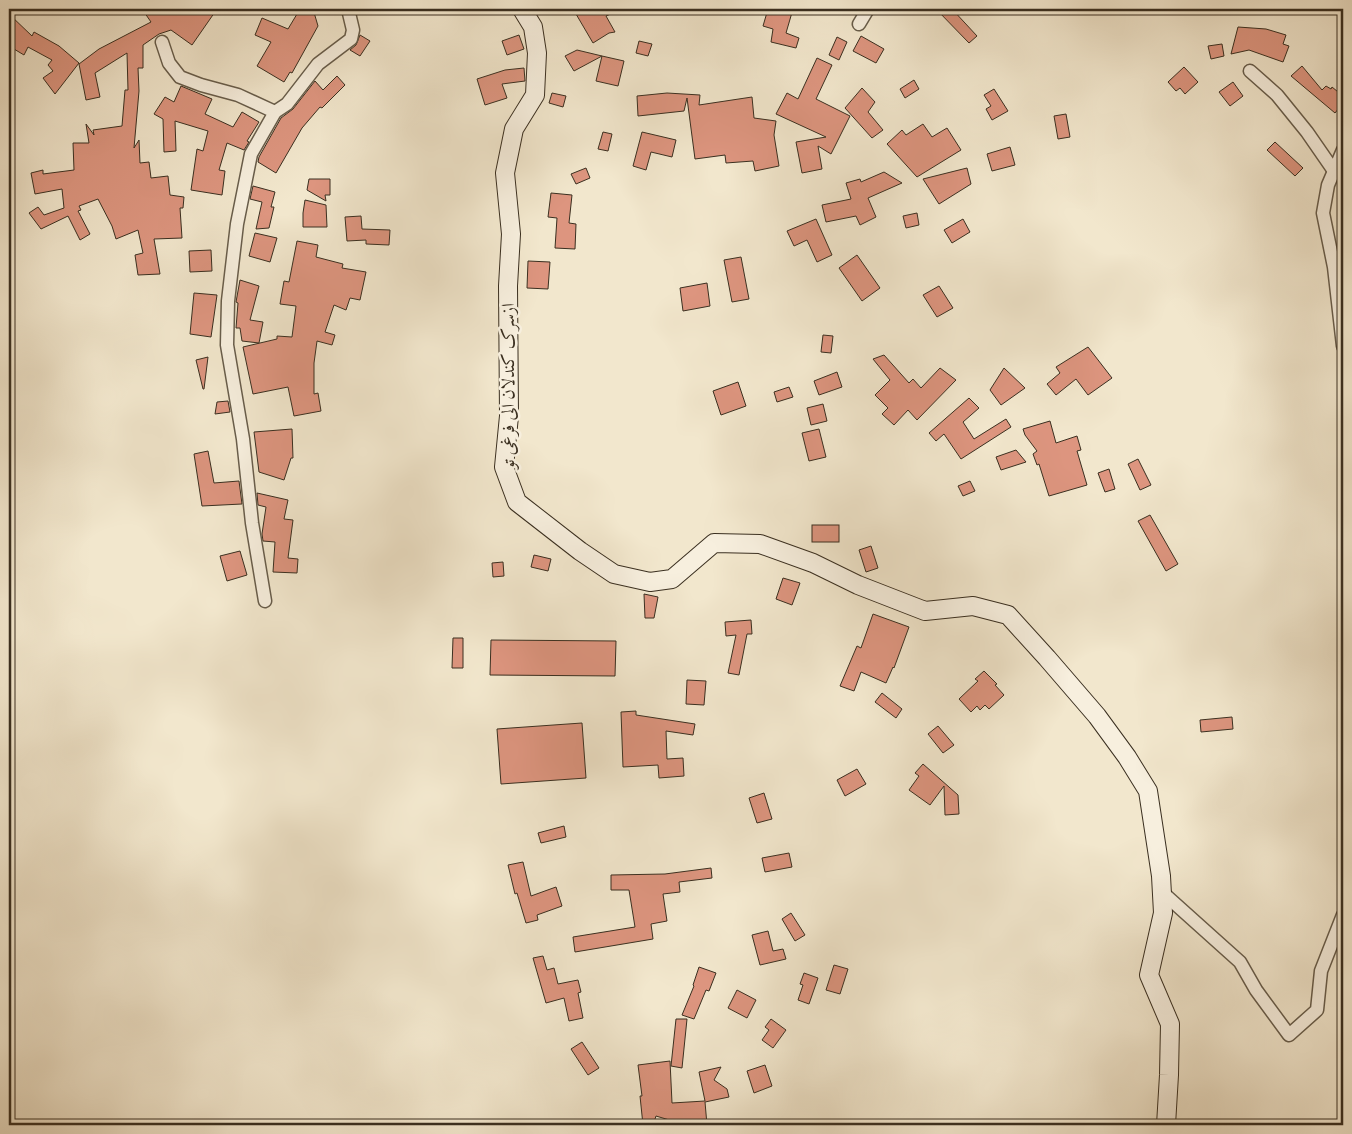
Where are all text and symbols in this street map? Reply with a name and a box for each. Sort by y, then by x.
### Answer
street label: ازسرک کندلان الی فرغی تو [494,303,521,471]

